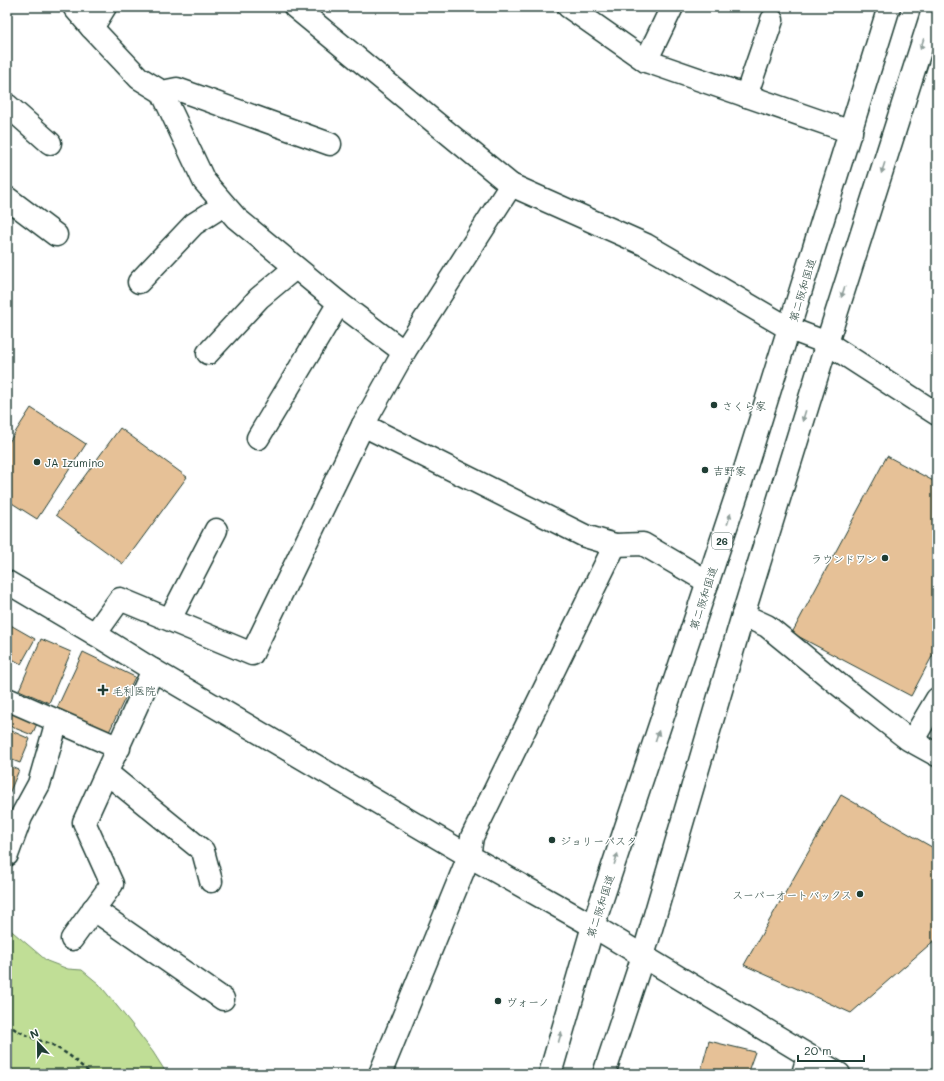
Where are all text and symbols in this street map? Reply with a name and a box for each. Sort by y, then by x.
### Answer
one-way arrow [919,39,925,51]
one-way arrow [880,162,886,174]
street label: 第二阪和国道 [785,256,819,324]
one-way arrow [840,286,846,298]
place label: さくら家 [722,398,766,413]
marker: さくら家 [709,400,719,410]
one-way arrow [801,410,807,422]
place label: JA Izumino [45,455,104,470]
marker: JA Izumino [32,457,42,467]
place label: 吉野家 [713,463,746,478]
marker: 吉野家 [700,465,710,475]
one-way arrow [726,513,732,525]
road number: 26 [712,533,732,549]
place label: ラウンドワン [811,551,877,566]
marker: ラウンドワン [880,553,890,563]
street label: 第二阪和国道 [686,564,720,632]
place label: 毛利医院 [112,683,156,698]
marker: 毛利医院 [97,684,109,696]
one-way arrow [654,729,660,741]
place label: ジョリーパスタ [560,833,637,848]
marker: ジョリーパスタ [547,835,557,845]
one-way arrow [613,853,619,865]
street label: 第二阪和国道 [583,872,617,940]
place label: スーパーオートバックス [732,887,852,902]
marker: スーパーオートバックス [855,889,865,899]
place label: ヴォーノ [506,994,549,1009]
marker: ヴォーノ [493,996,503,1006]
north arrow [18,1023,58,1063]
text: N [27,1025,41,1042]
one-way arrow [557,1030,563,1042]
scale bar [798,1037,864,1063]
text: 20 m [804,1042,832,1058]

